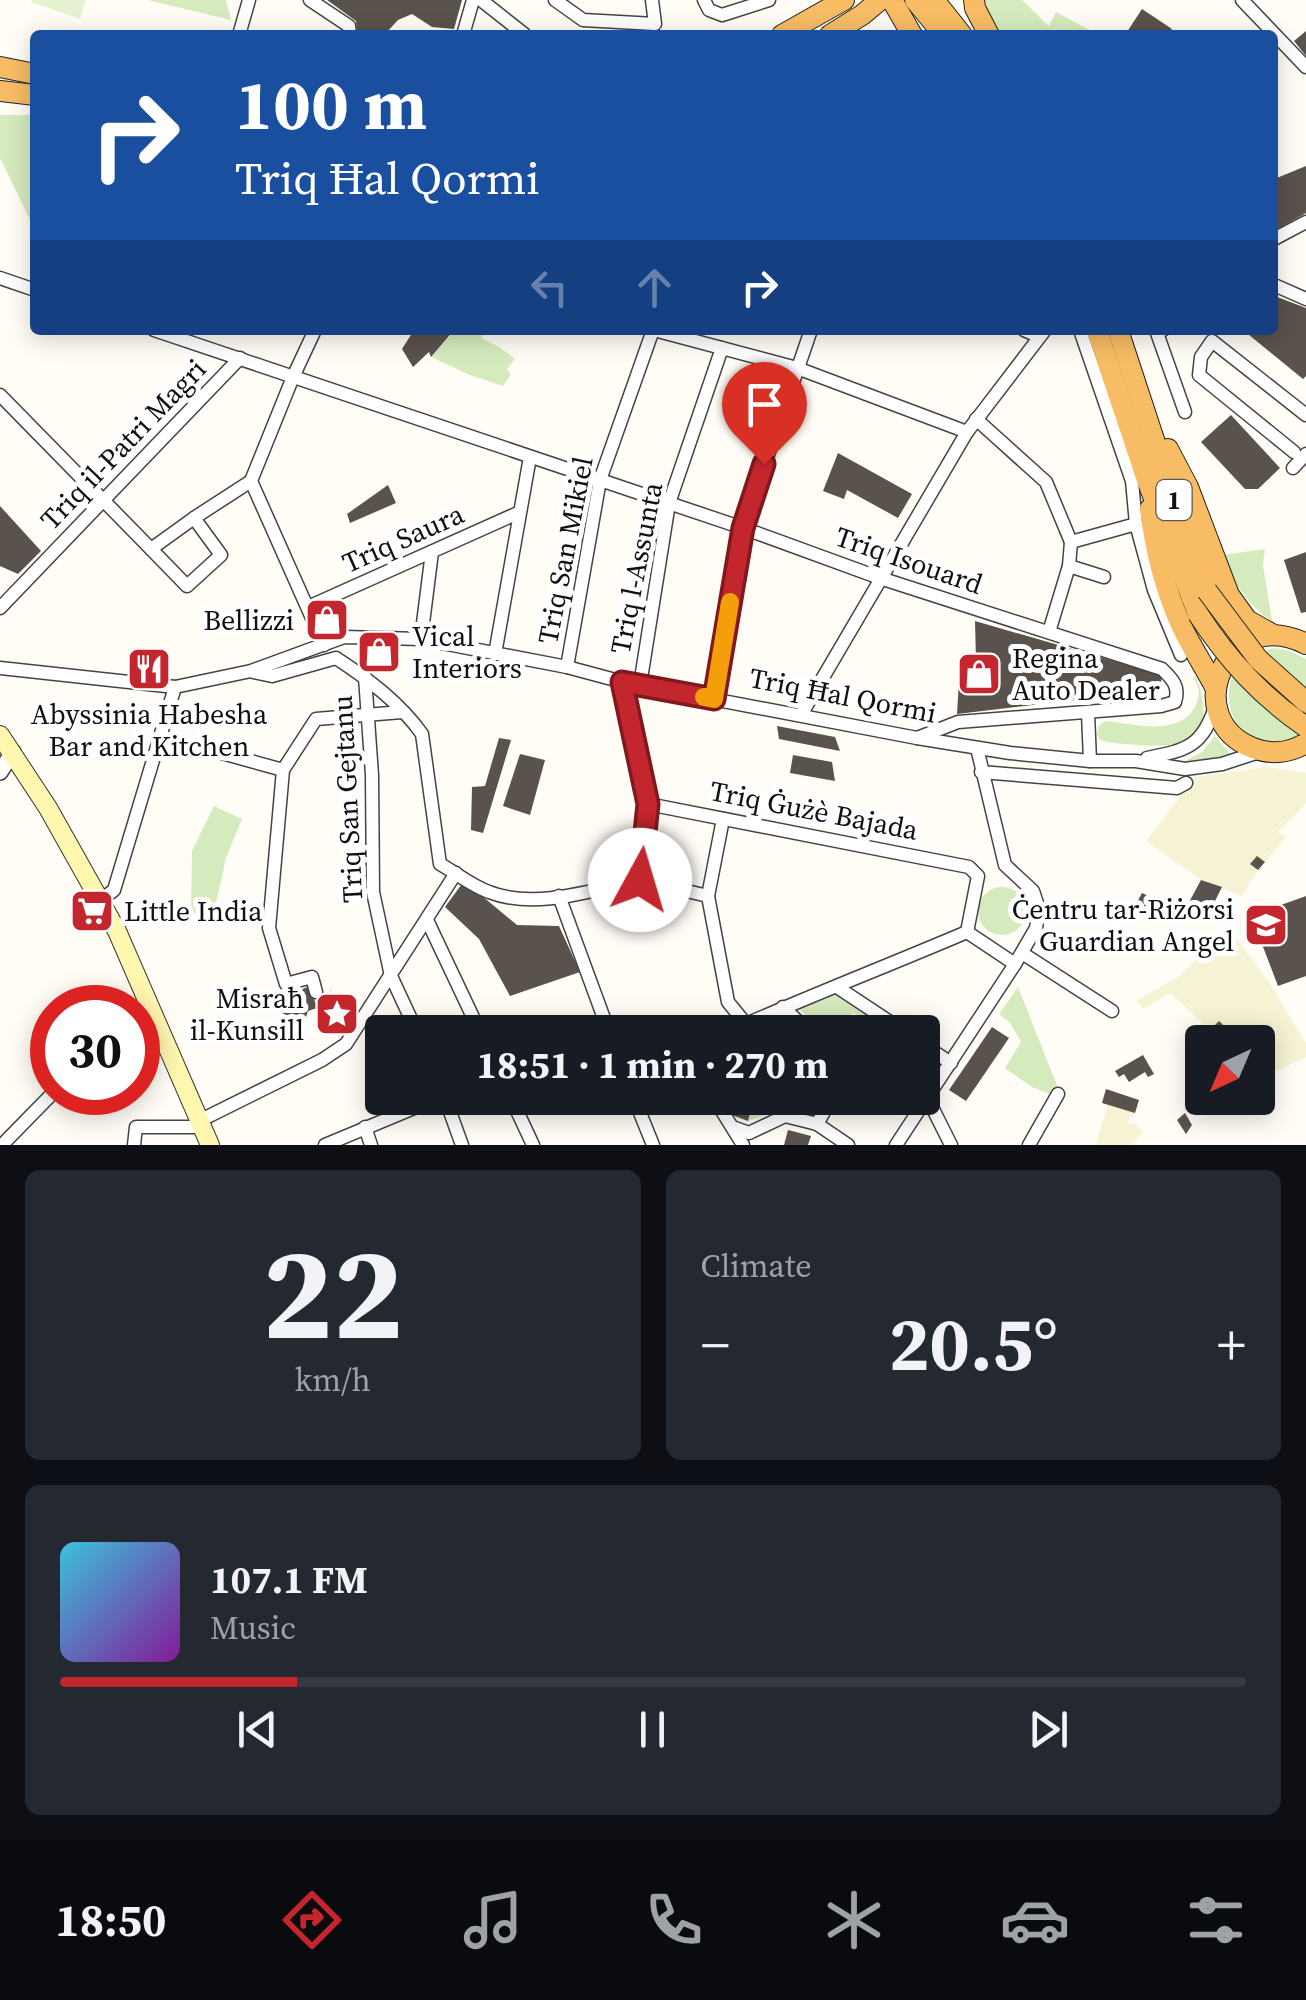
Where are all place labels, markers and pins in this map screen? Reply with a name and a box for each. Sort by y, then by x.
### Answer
pin [722,362,807,465]
shop icon: Bellizzi [304,597,350,643]
place label: Bellizzi [203,601,294,639]
place label: Vical Interiors [412,617,522,687]
shop icon: Vical Interiors [356,629,402,675]
place label: Regina Auto Dealer [1012,639,1160,709]
restaurant icon: Abyssinia Habesha Bar and Kitchen [126,646,172,692]
shop icon: Regina Auto Dealer [956,651,1002,697]
place label: Abyssinia Habesha Bar and Kitchen [31,695,268,765]
supermarket icon: Little India [69,888,115,934]
place label: Ċentru tar-Riżorsi Guardian Angel [1012,890,1234,960]
place label: Little India [124,892,263,930]
school or university icon: Ċentru tar-Riżorsi Guardian Angel [1243,902,1289,948]
place label: Misraħ il-Kunsill [190,979,304,1049]
place icon: Misraħ il-Kunsill [314,991,360,1037]

